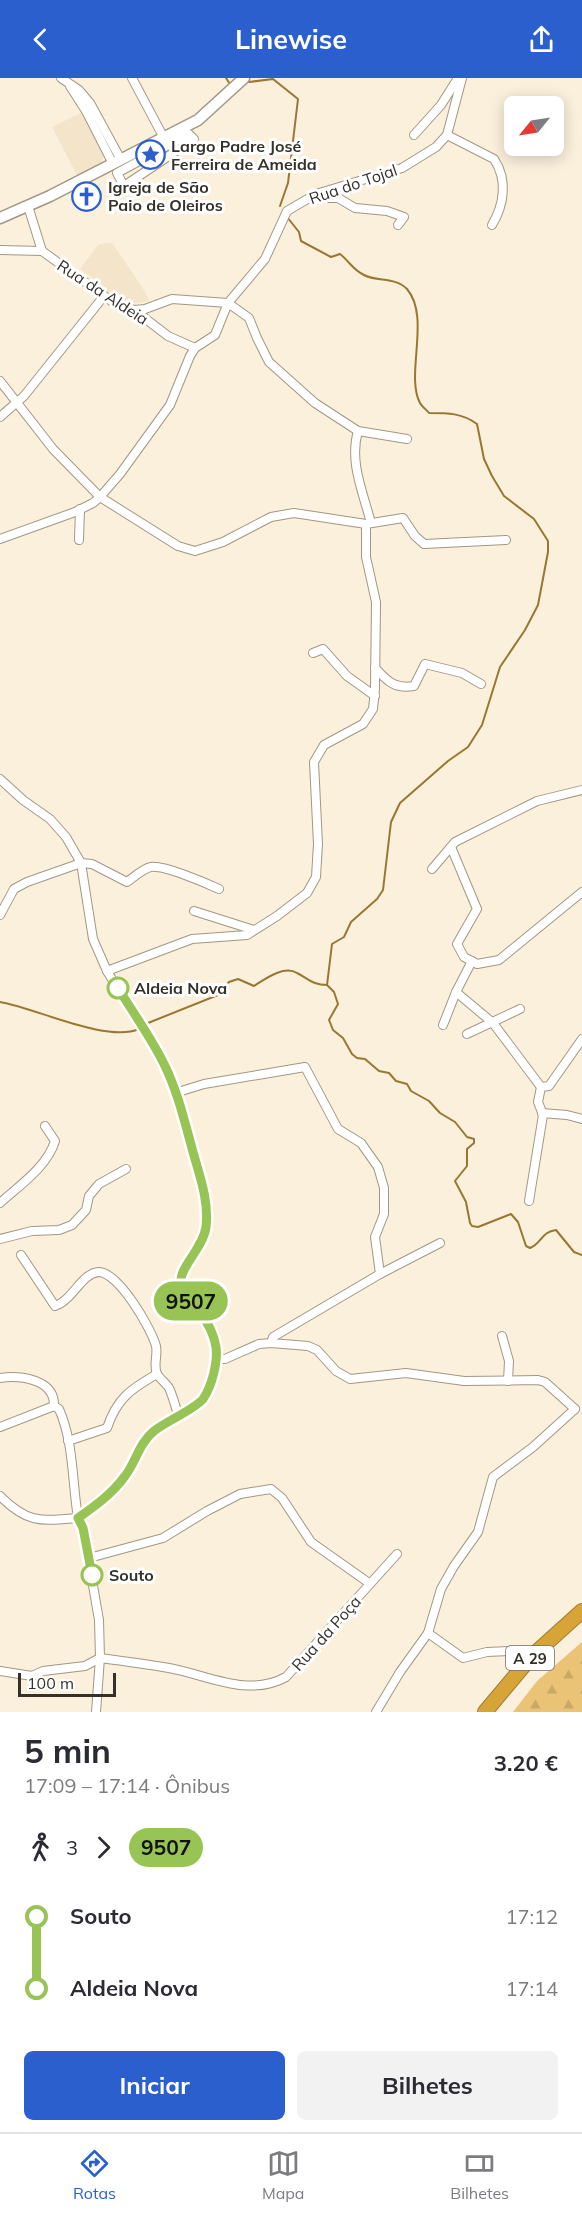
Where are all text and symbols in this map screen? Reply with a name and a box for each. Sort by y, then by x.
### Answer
text: Linewise [235,22,347,56]
icon: back [24,23,57,56]
icon: share [525,23,558,56]
north arrow [504,96,564,156]
map controls [504,96,564,156]
place label: Largo Padre José Ferreira de Ameida [171,136,317,174]
place icon: Largo Padre José Ferreira de Ameida [134,139,166,171]
street label: Rua do Tojal [306,160,400,208]
place label: Igreja de São Paio de Oleiros [108,177,223,215]
church icon: Igreja de São Paio de Oleiros [71,180,103,212]
street label: Rua da Aldeia [54,255,152,329]
marker: Aldeia Nova [107,977,129,999]
place label: Aldeia Nova [134,978,227,998]
line badge: 9507 [149,1282,233,1320]
text: 9507 [166,1288,216,1314]
marker: Souto [81,1564,103,1586]
place label: Souto [109,1565,154,1585]
street label: Rua da Poça [287,1591,365,1675]
road number: A 29 [506,1646,554,1670]
scale bar [18,1670,116,1698]
text: 100 m [27,1673,74,1693]
text: 5 min [24,1730,111,1771]
text: 3.20 € [494,1749,558,1777]
text: 17:09 – 17:14 · Ônibus [24,1773,230,1798]
icon: walk [24,1831,57,1864]
icon: forward [87,1831,120,1864]
text: 9507 [141,1834,191,1860]
text: 3 [66,1835,78,1860]
text: Souto [70,1902,132,1930]
text: 17:12 [505,1904,558,1929]
text: Aldeia Nova [70,1974,198,2002]
text: 17:14 [505,1976,558,2001]
button: Iniciar [24,2051,285,2120]
button: Bilhetes [297,2051,558,2120]
tab: Rotas [73,2147,116,2203]
tab: Mapa [262,2147,304,2203]
tab: Bilhetes [450,2147,509,2203]

